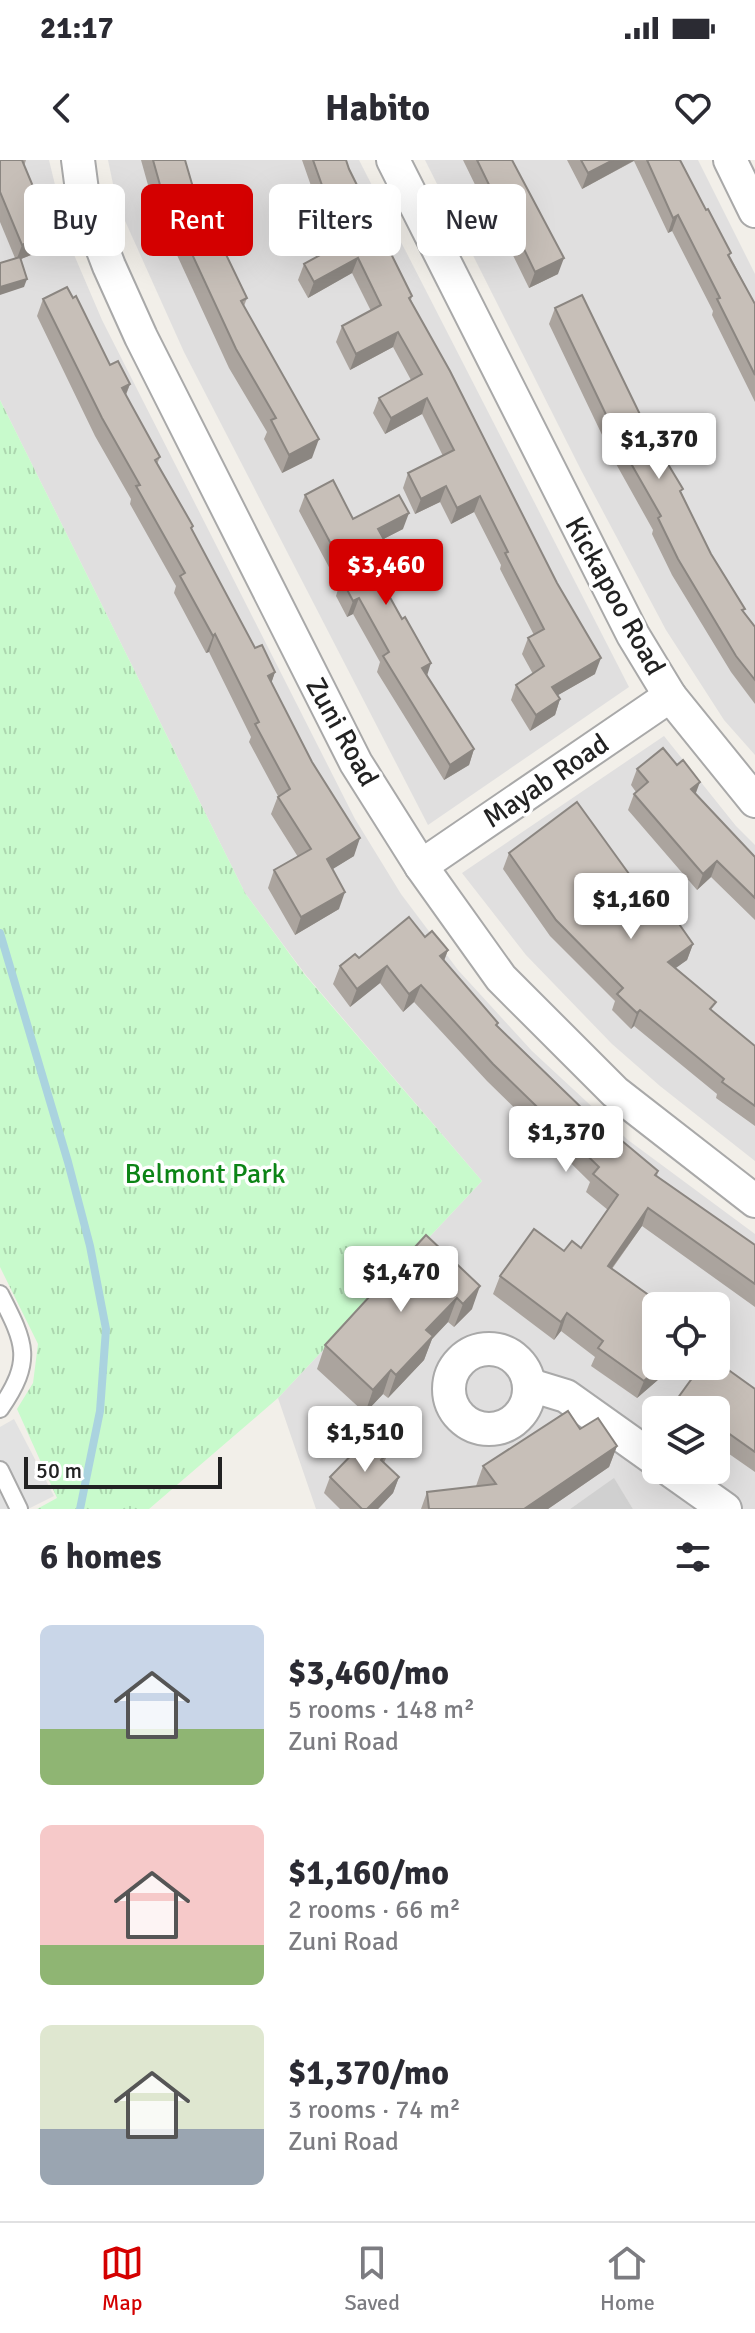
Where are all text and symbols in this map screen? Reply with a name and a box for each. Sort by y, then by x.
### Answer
text: 21:17 [40,10,114,47]
icon: back [40,86,84,130]
text: Habito [325,86,430,131]
icon: heart [671,86,715,130]
chip: Buy [24,184,125,256]
chip: Rent [141,184,253,256]
chip: Filters [269,184,401,256]
chip: New [417,184,526,256]
pin: $1,370 [594,413,724,481]
text: $1,370 [620,423,698,455]
street label: Kickapoo Road [558,511,672,681]
pin: $3,460 [321,539,451,607]
text: $3,460 [347,549,425,581]
street label: Zuni Road [298,672,386,792]
street label: Mayab Road [477,727,615,835]
pin: $1,160 [566,873,696,941]
text: $1,160 [592,883,670,915]
pin: $1,370 [501,1106,631,1174]
text: $1,370 [527,1116,605,1148]
park label: Belmont Park [124,1157,286,1191]
pin: $1,470 [336,1246,466,1314]
text: $1,470 [362,1256,440,1288]
map controls [642,1292,730,1484]
button: locate [642,1292,730,1380]
button: layers [642,1396,730,1484]
pin: $1,510 [300,1406,430,1474]
text: $1,510 [326,1416,404,1448]
scale bar [24,1453,222,1489]
text: 50 m [36,1457,82,1484]
icon: filters [671,1535,715,1579]
text: 6 homes [40,1536,161,1578]
text: $3,460/mo [288,1652,449,1694]
icon: home [104,1657,200,1753]
text: 5 rooms · 148 m² [288,1694,475,1726]
text: Zuni Road [288,1726,399,1758]
text: $1,160/mo [288,1852,449,1894]
icon: home [104,1857,200,1953]
text: 2 rooms · 66 m² [288,1894,461,1926]
text: Zuni Road [288,1926,399,1958]
text: $1,370/mo [288,2052,449,2094]
icon: home [104,2057,200,2153]
text: 3 rooms · 74 m² [288,2094,461,2126]
text: Zuni Road [288,2126,399,2158]
tab: Map [100,2241,144,2316]
tab: Saved [344,2241,400,2316]
tab: Home [600,2241,655,2316]

